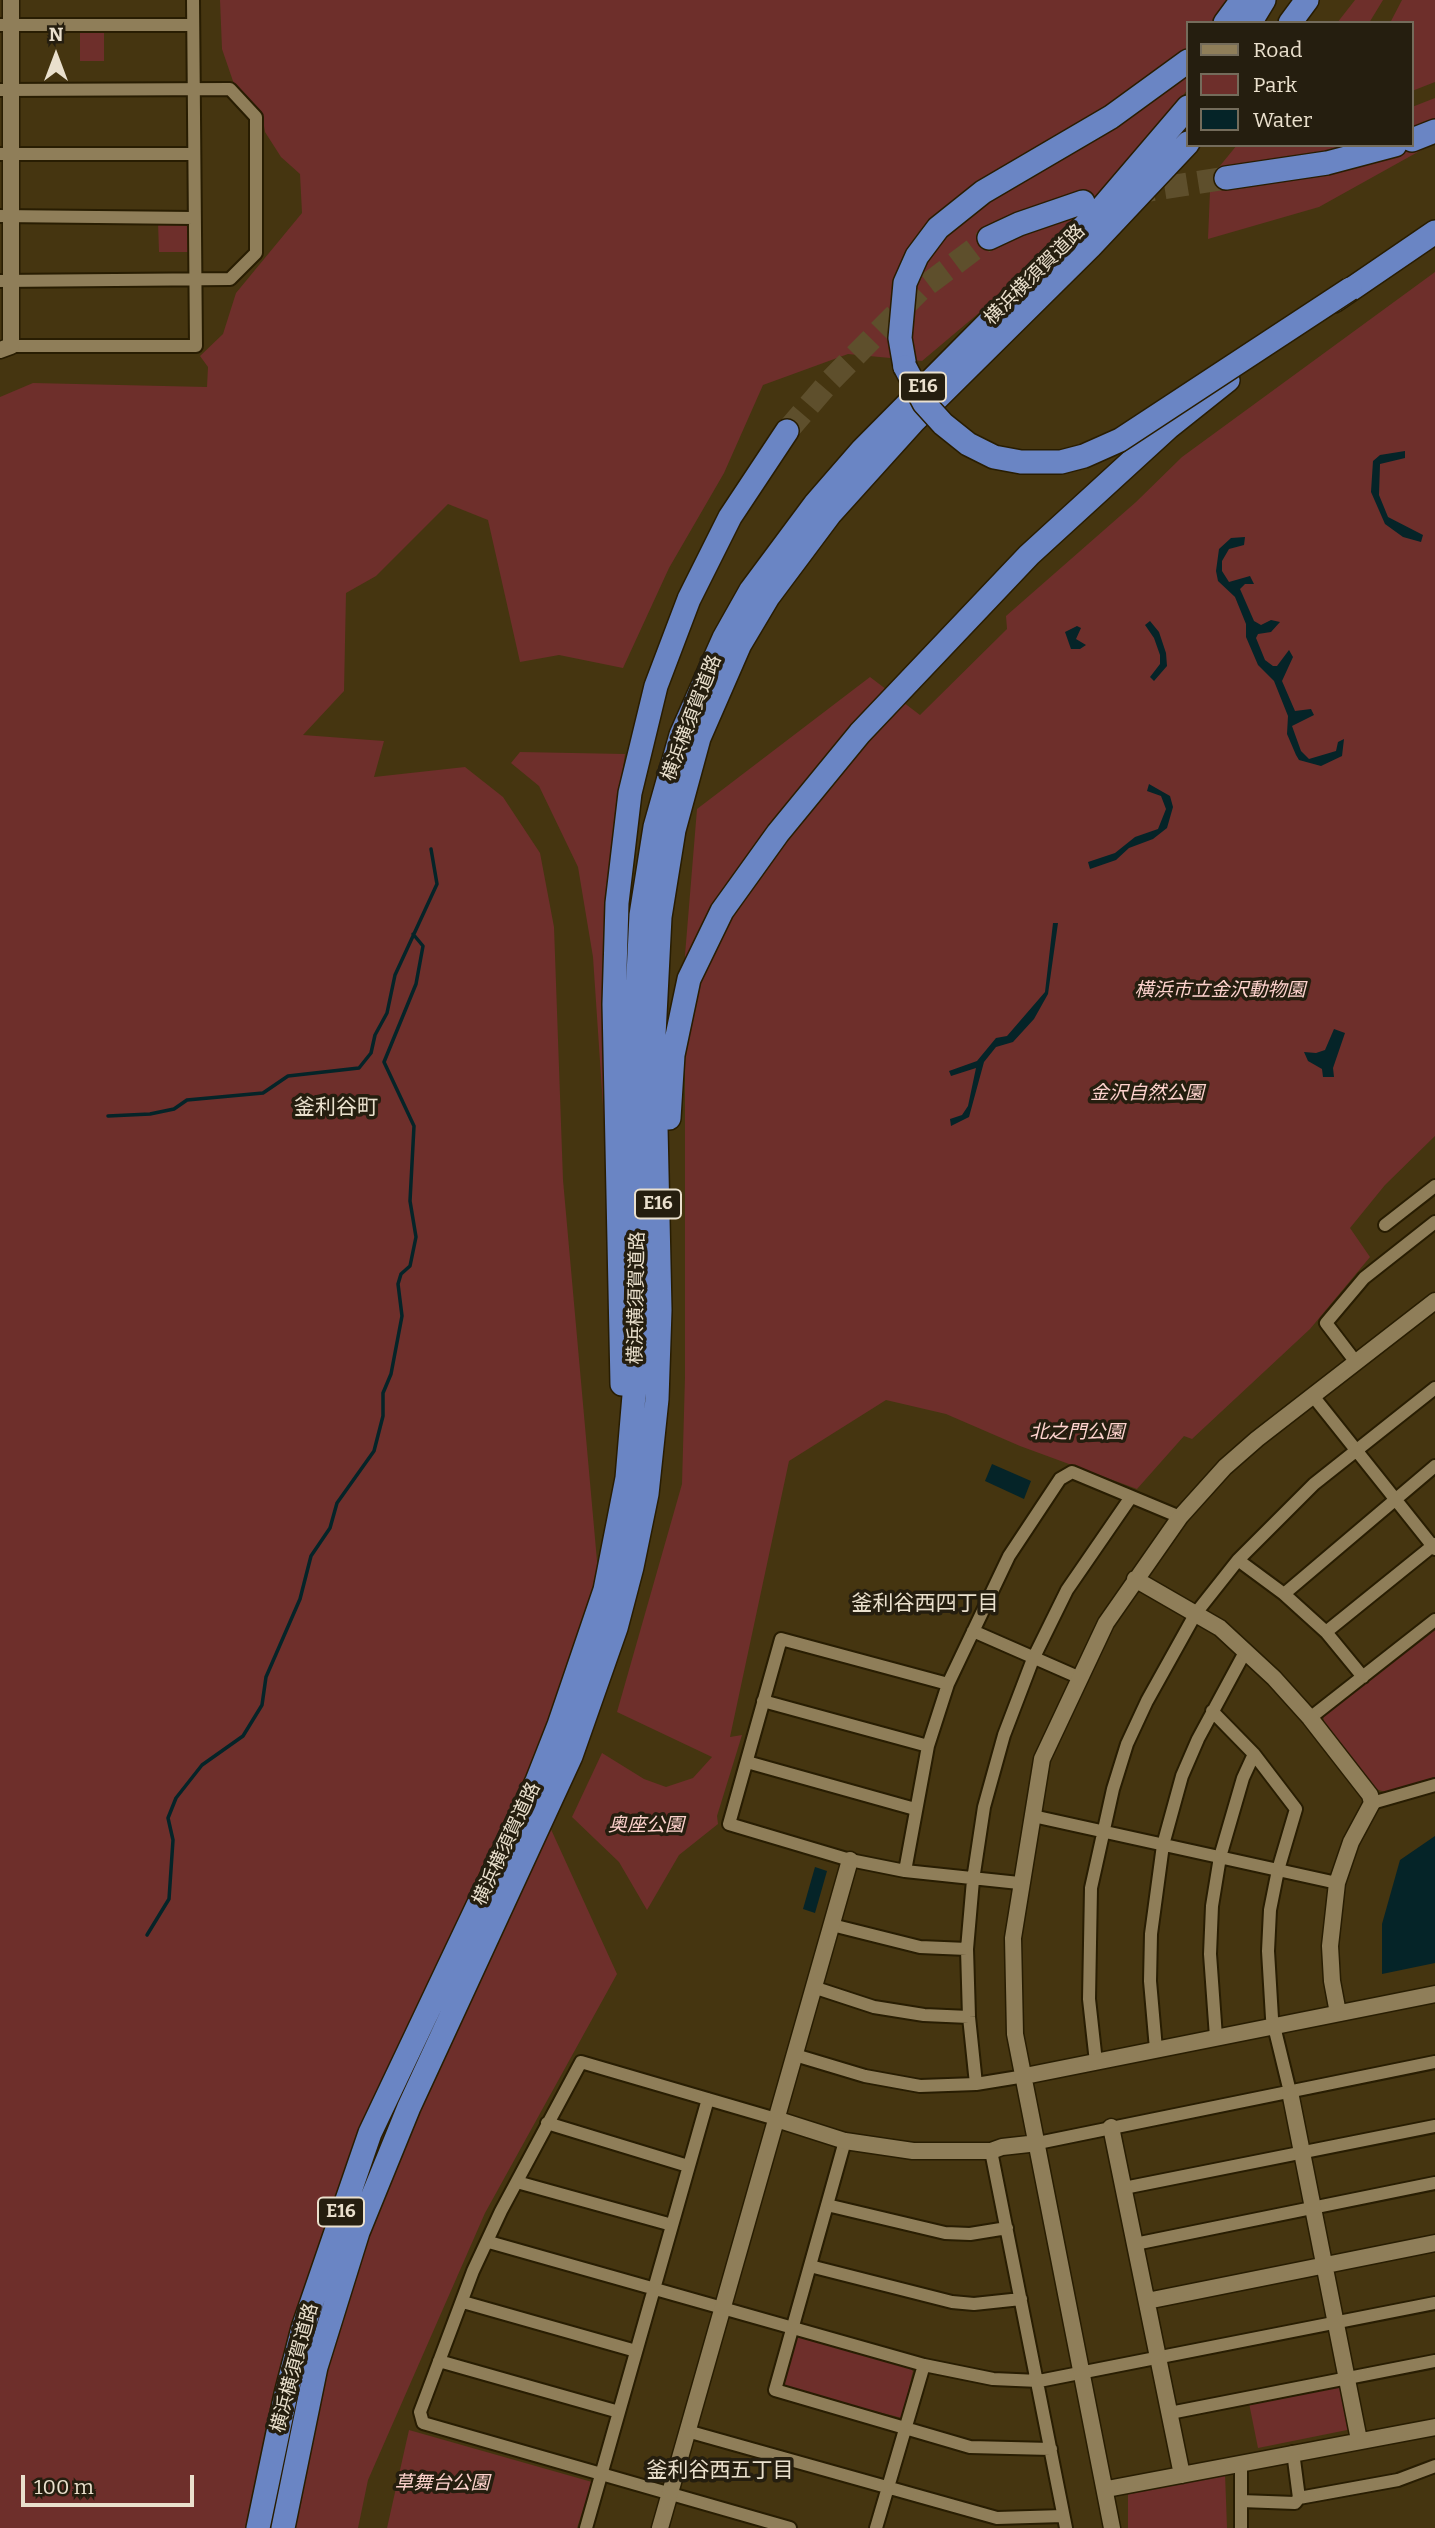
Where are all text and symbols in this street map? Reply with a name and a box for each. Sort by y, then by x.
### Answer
north arrow [21,21,91,91]
legend [1186,21,1414,147]
text: N [49,23,63,46]
text: Road [1253,37,1302,63]
text: Park [1253,72,1297,98]
text: Water [1253,107,1312,133]
street label: 横浜横須賀道路 [980,220,1090,330]
road number: E16 [900,372,946,402]
street label: 横浜横須賀道路 [658,652,726,784]
park label: 横浜市立金沢動物園 [1135,980,1305,1002]
park label: 金沢自然公園 [1090,1083,1204,1105]
district label: 釜利谷町 [294,1095,378,1121]
road number: E16 [635,1190,681,1218]
street label: 横浜横須賀道路 [624,1231,650,1365]
park label: 北之門公園 [1030,1422,1124,1444]
district label: 釜利谷西四丁目 [852,1591,998,1617]
street label: 横浜横須賀道路 [469,1779,545,1909]
park label: 奥座公園 [608,1815,684,1837]
road number: E16 [318,2198,364,2226]
street label: 横浜横須賀道路 [267,2301,323,2435]
district label: 釜利谷西五丁目 [647,2458,793,2484]
scale bar [24,2462,198,2506]
park label: 草舞台公園 [395,2473,489,2495]
text: 100 m [34,2474,94,2500]

